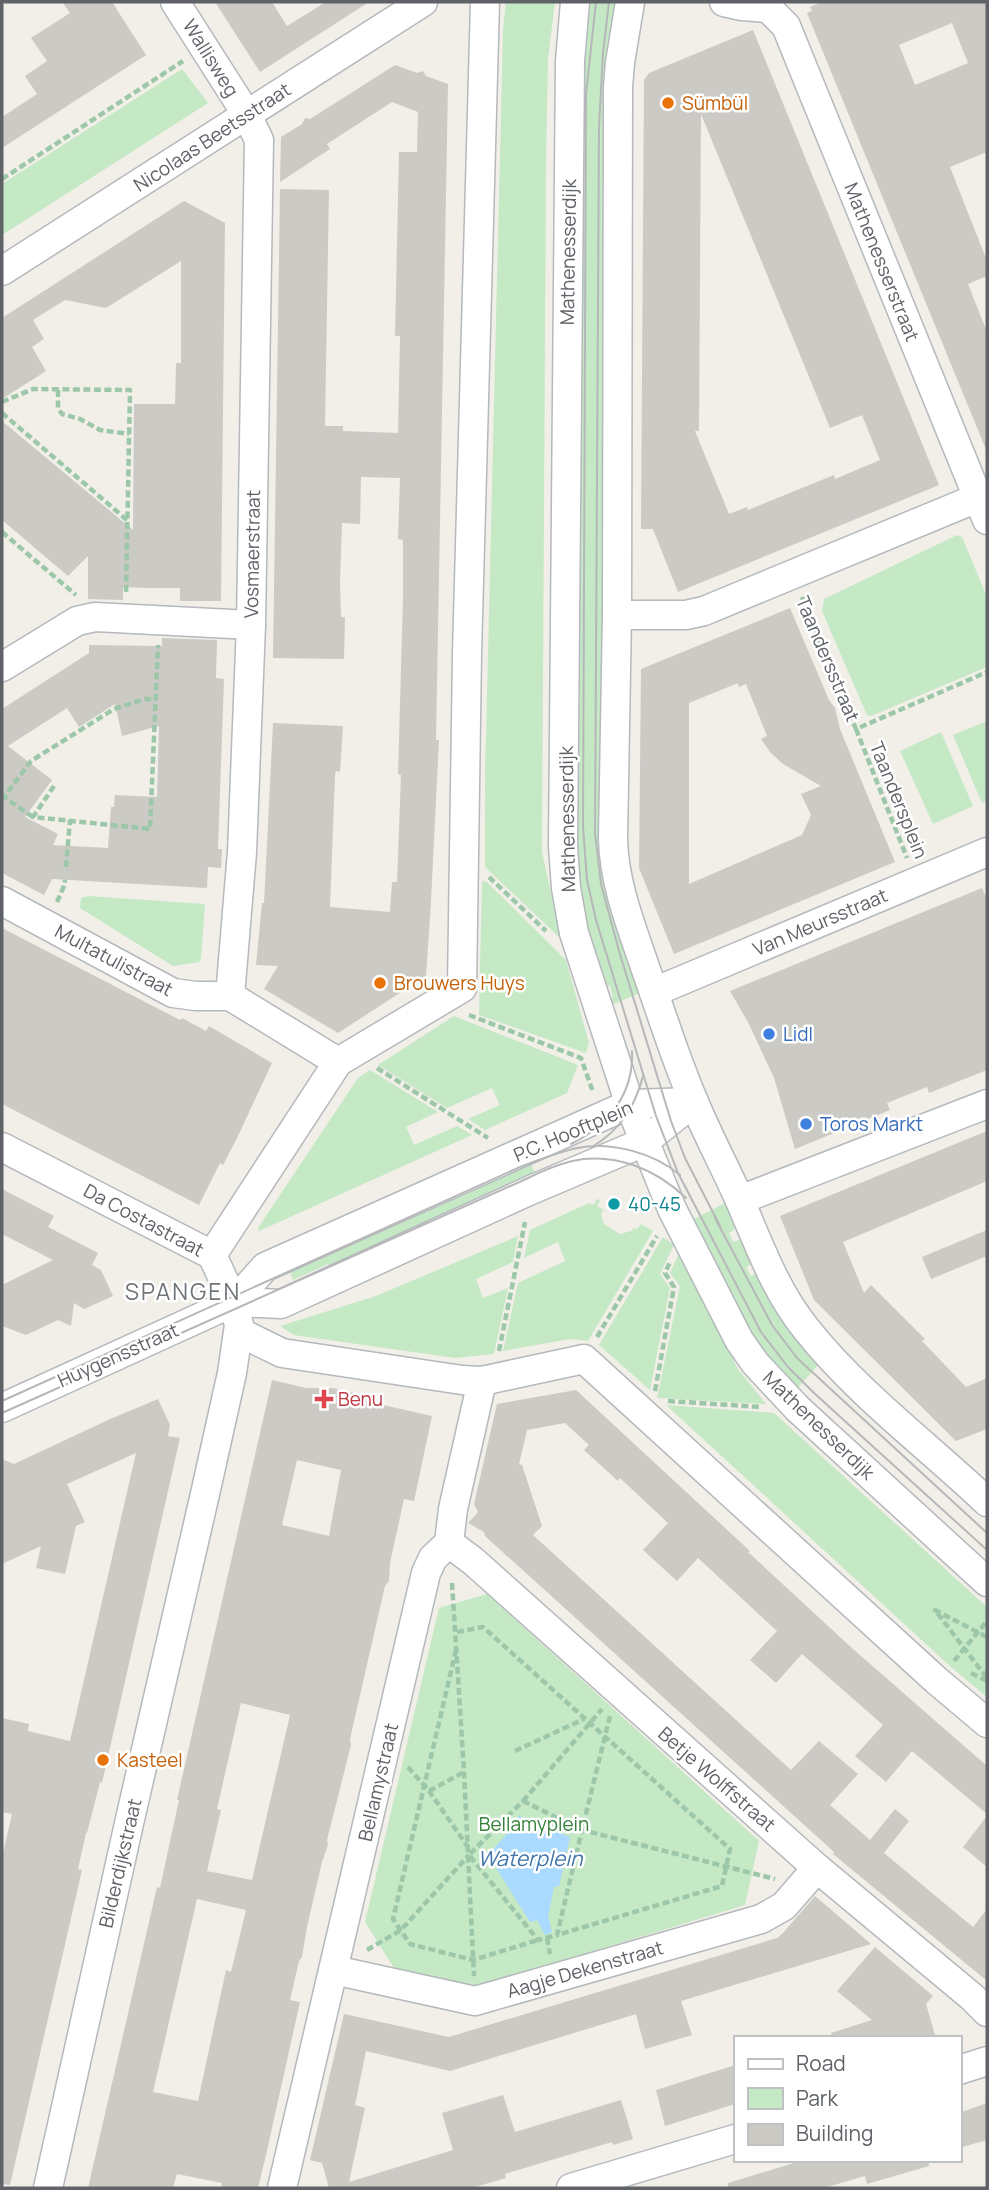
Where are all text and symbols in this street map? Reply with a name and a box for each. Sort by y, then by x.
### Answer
street label: Wallisweg [177,14,245,102]
street label: Nicolaas Beetsstraat [128,76,296,198]
place label: Sümbül [682,90,748,116]
marker: Sümbül [660,95,676,111]
street label: Mathenesserdijk [554,178,582,325]
street label: Mathenesserstraat [838,179,926,345]
street label: Vosmaerstraat [238,490,266,618]
street label: Taandersstraat [790,592,866,726]
street label: Taandersplein [864,738,934,862]
street label: Mathenesserdijk [553,745,581,892]
street label: Van Meursstraat [749,882,891,962]
street label: Multatulistraat [50,918,178,1002]
place label: Brouwers Huys [394,970,525,996]
marker: Brouwers Huys [372,975,388,991]
place label: Lidl [783,1021,813,1047]
marker: Lidl [761,1026,777,1042]
street label: P.C. Hooftplein [510,1094,636,1168]
place label: Toros Markt [820,1111,923,1137]
marker: Toros Markt [798,1116,814,1132]
street label: Da Costastraat [79,1177,209,1263]
place label: 40-45 [628,1191,681,1217]
marker: 40-45 [606,1196,622,1212]
district label: SPANGEN [125,1275,241,1307]
street label: Huygensstraat [53,1317,183,1393]
street label: Mathenesserdijk [757,1365,881,1486]
place label: Benu [338,1386,383,1412]
marker: Benu [316,1391,332,1407]
street label: Bellamystraat [352,1720,404,1844]
street label: Betje Wolffstraat [653,1721,781,1837]
place label: Kasteel [117,1747,183,1773]
marker: Kasteel [95,1752,111,1768]
street label: Bilderdijkstraat [92,1796,148,1930]
park label: Bellamyplein [479,1811,589,1837]
water label: Waterplein [477,1844,584,1872]
street label: Aagje Dekenstraat [504,1934,666,2004]
legend [734,2036,961,2162]
text: Road [796,2049,846,2077]
text: Park [796,2084,838,2112]
text: Building [796,2119,873,2147]

